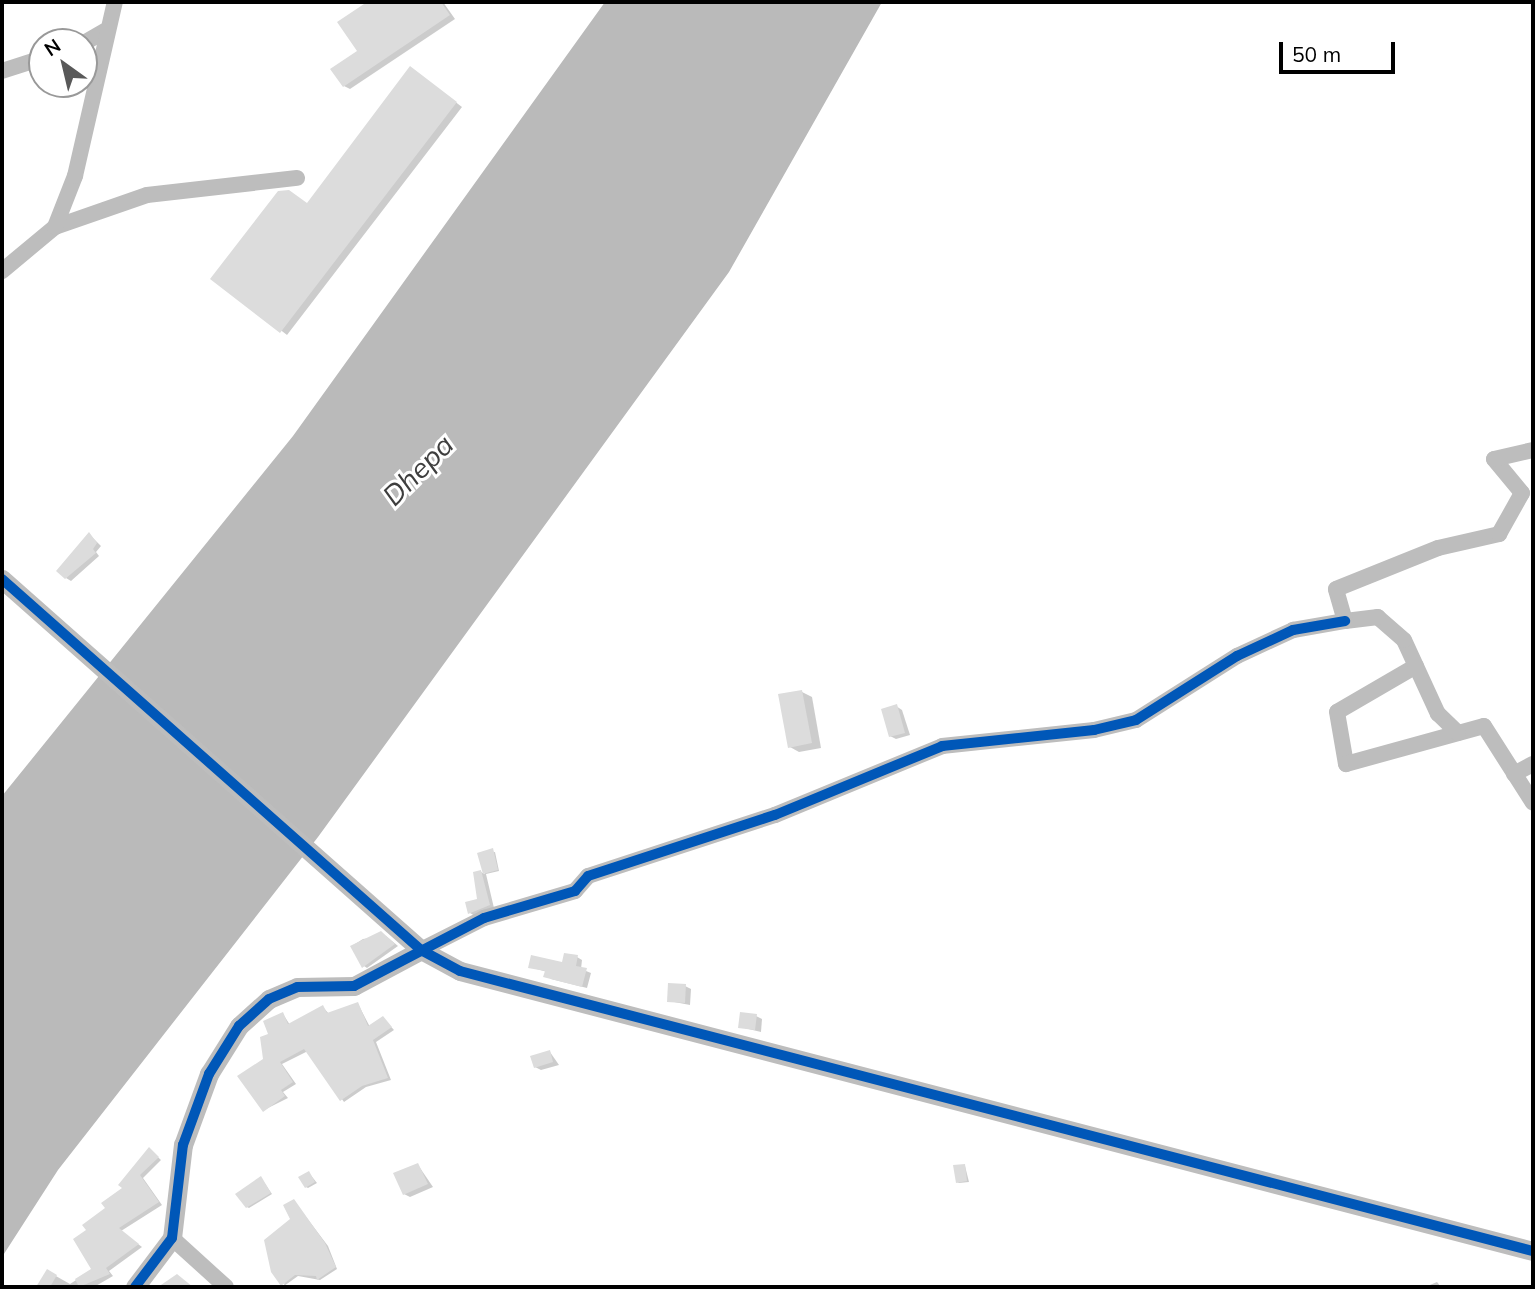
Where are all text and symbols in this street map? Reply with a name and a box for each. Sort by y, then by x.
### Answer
north arrow [28,28,98,98]
scale bar [1283,28,1398,72]
text: N [40,33,65,61]
text: 50 m [1292,41,1341,67]
water label: Dhepa [376,428,460,512]

